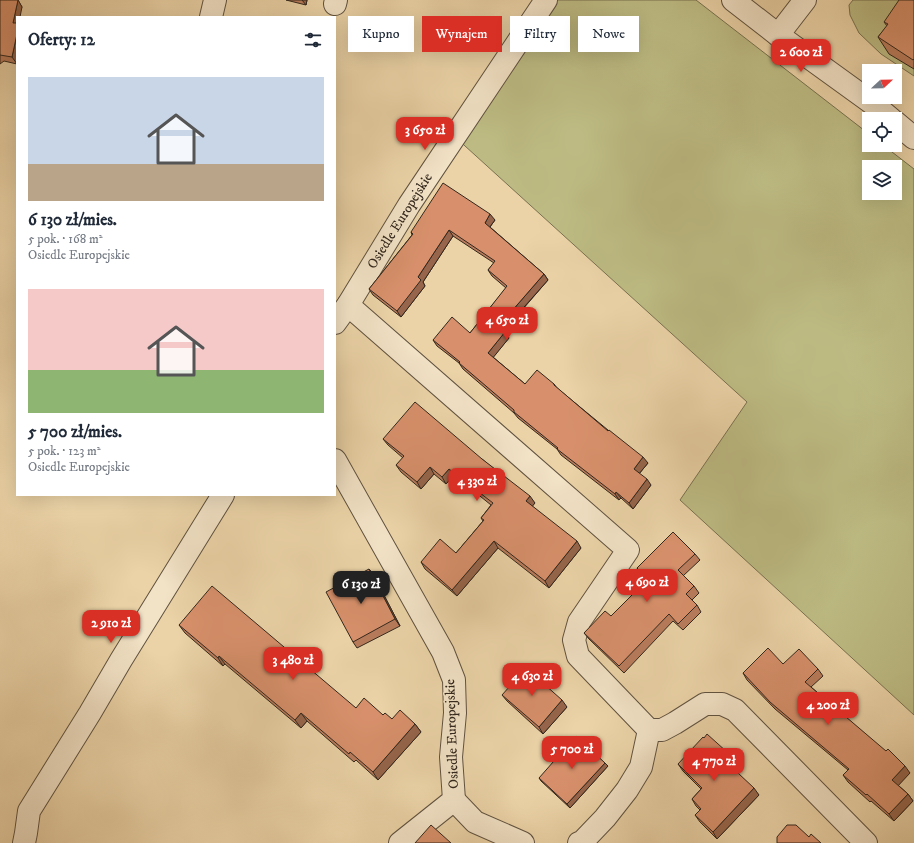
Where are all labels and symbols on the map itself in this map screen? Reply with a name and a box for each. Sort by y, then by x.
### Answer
pin: 2 600 zł [760,39,842,73]
north arrow [862,64,902,104]
pin: 3 650 zł [384,117,466,151]
street label: Osiedle Europejskie [363,169,437,272]
pin: 4 650 zł [466,307,548,341]
pin: 4 330 zł [436,468,518,502]
pin: 4 690 zł [606,569,688,603]
pin: 6 130 zł [320,571,402,605]
pin: 2 910 zł [70,610,152,644]
pin: 3 480 zł [252,647,334,681]
pin: 4 630 zł [491,663,573,697]
street label: Osiedle Europejskie [441,679,463,789]
pin: 4 200 zł [787,692,869,726]
pin: 5 700 zł [531,736,613,770]
pin: 4 770 zł [673,748,755,782]

